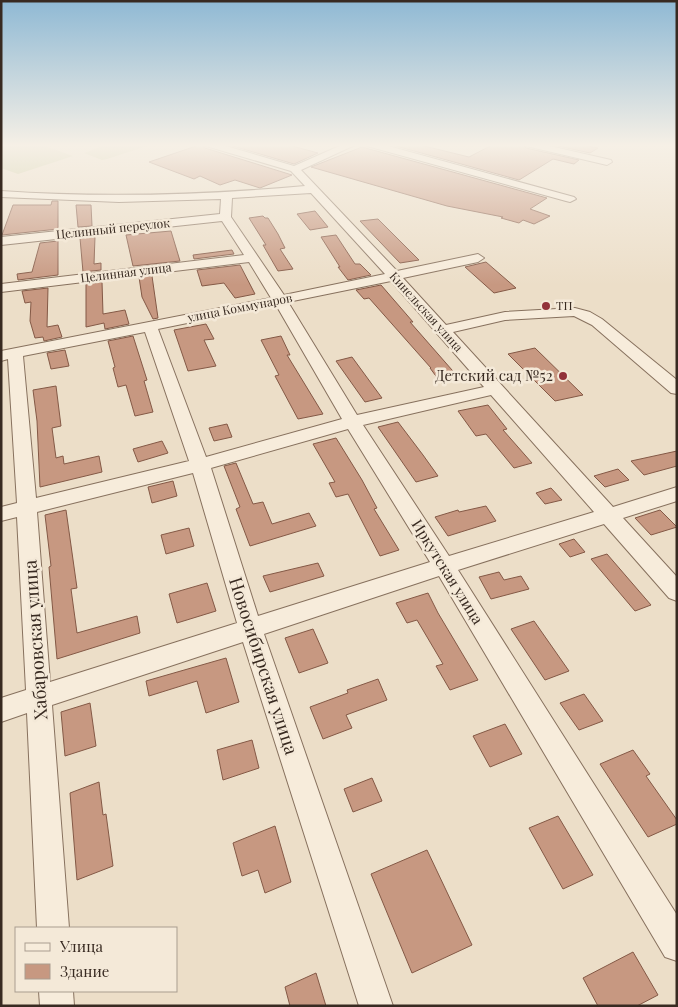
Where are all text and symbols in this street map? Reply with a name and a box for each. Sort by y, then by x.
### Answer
street label: Целинный переулок [55,214,171,242]
street label: Целинная улица [79,258,172,286]
street label: Кинельская улица [387,268,467,355]
street label: улица Коммунаров [185,289,294,325]
place label: ТП [556,297,573,313]
marker: ТП [540,300,552,312]
place label: Детский сад №52 [435,365,553,385]
marker: Детский сад №52 [557,370,569,382]
street label: Иркутская улица [407,515,488,628]
street label: Хабаровская улица [17,559,53,721]
street label: Новосибирская улица [224,574,304,758]
legend [15,927,178,992]
text: Улица [59,936,103,956]
text: Здание [60,961,109,981]

